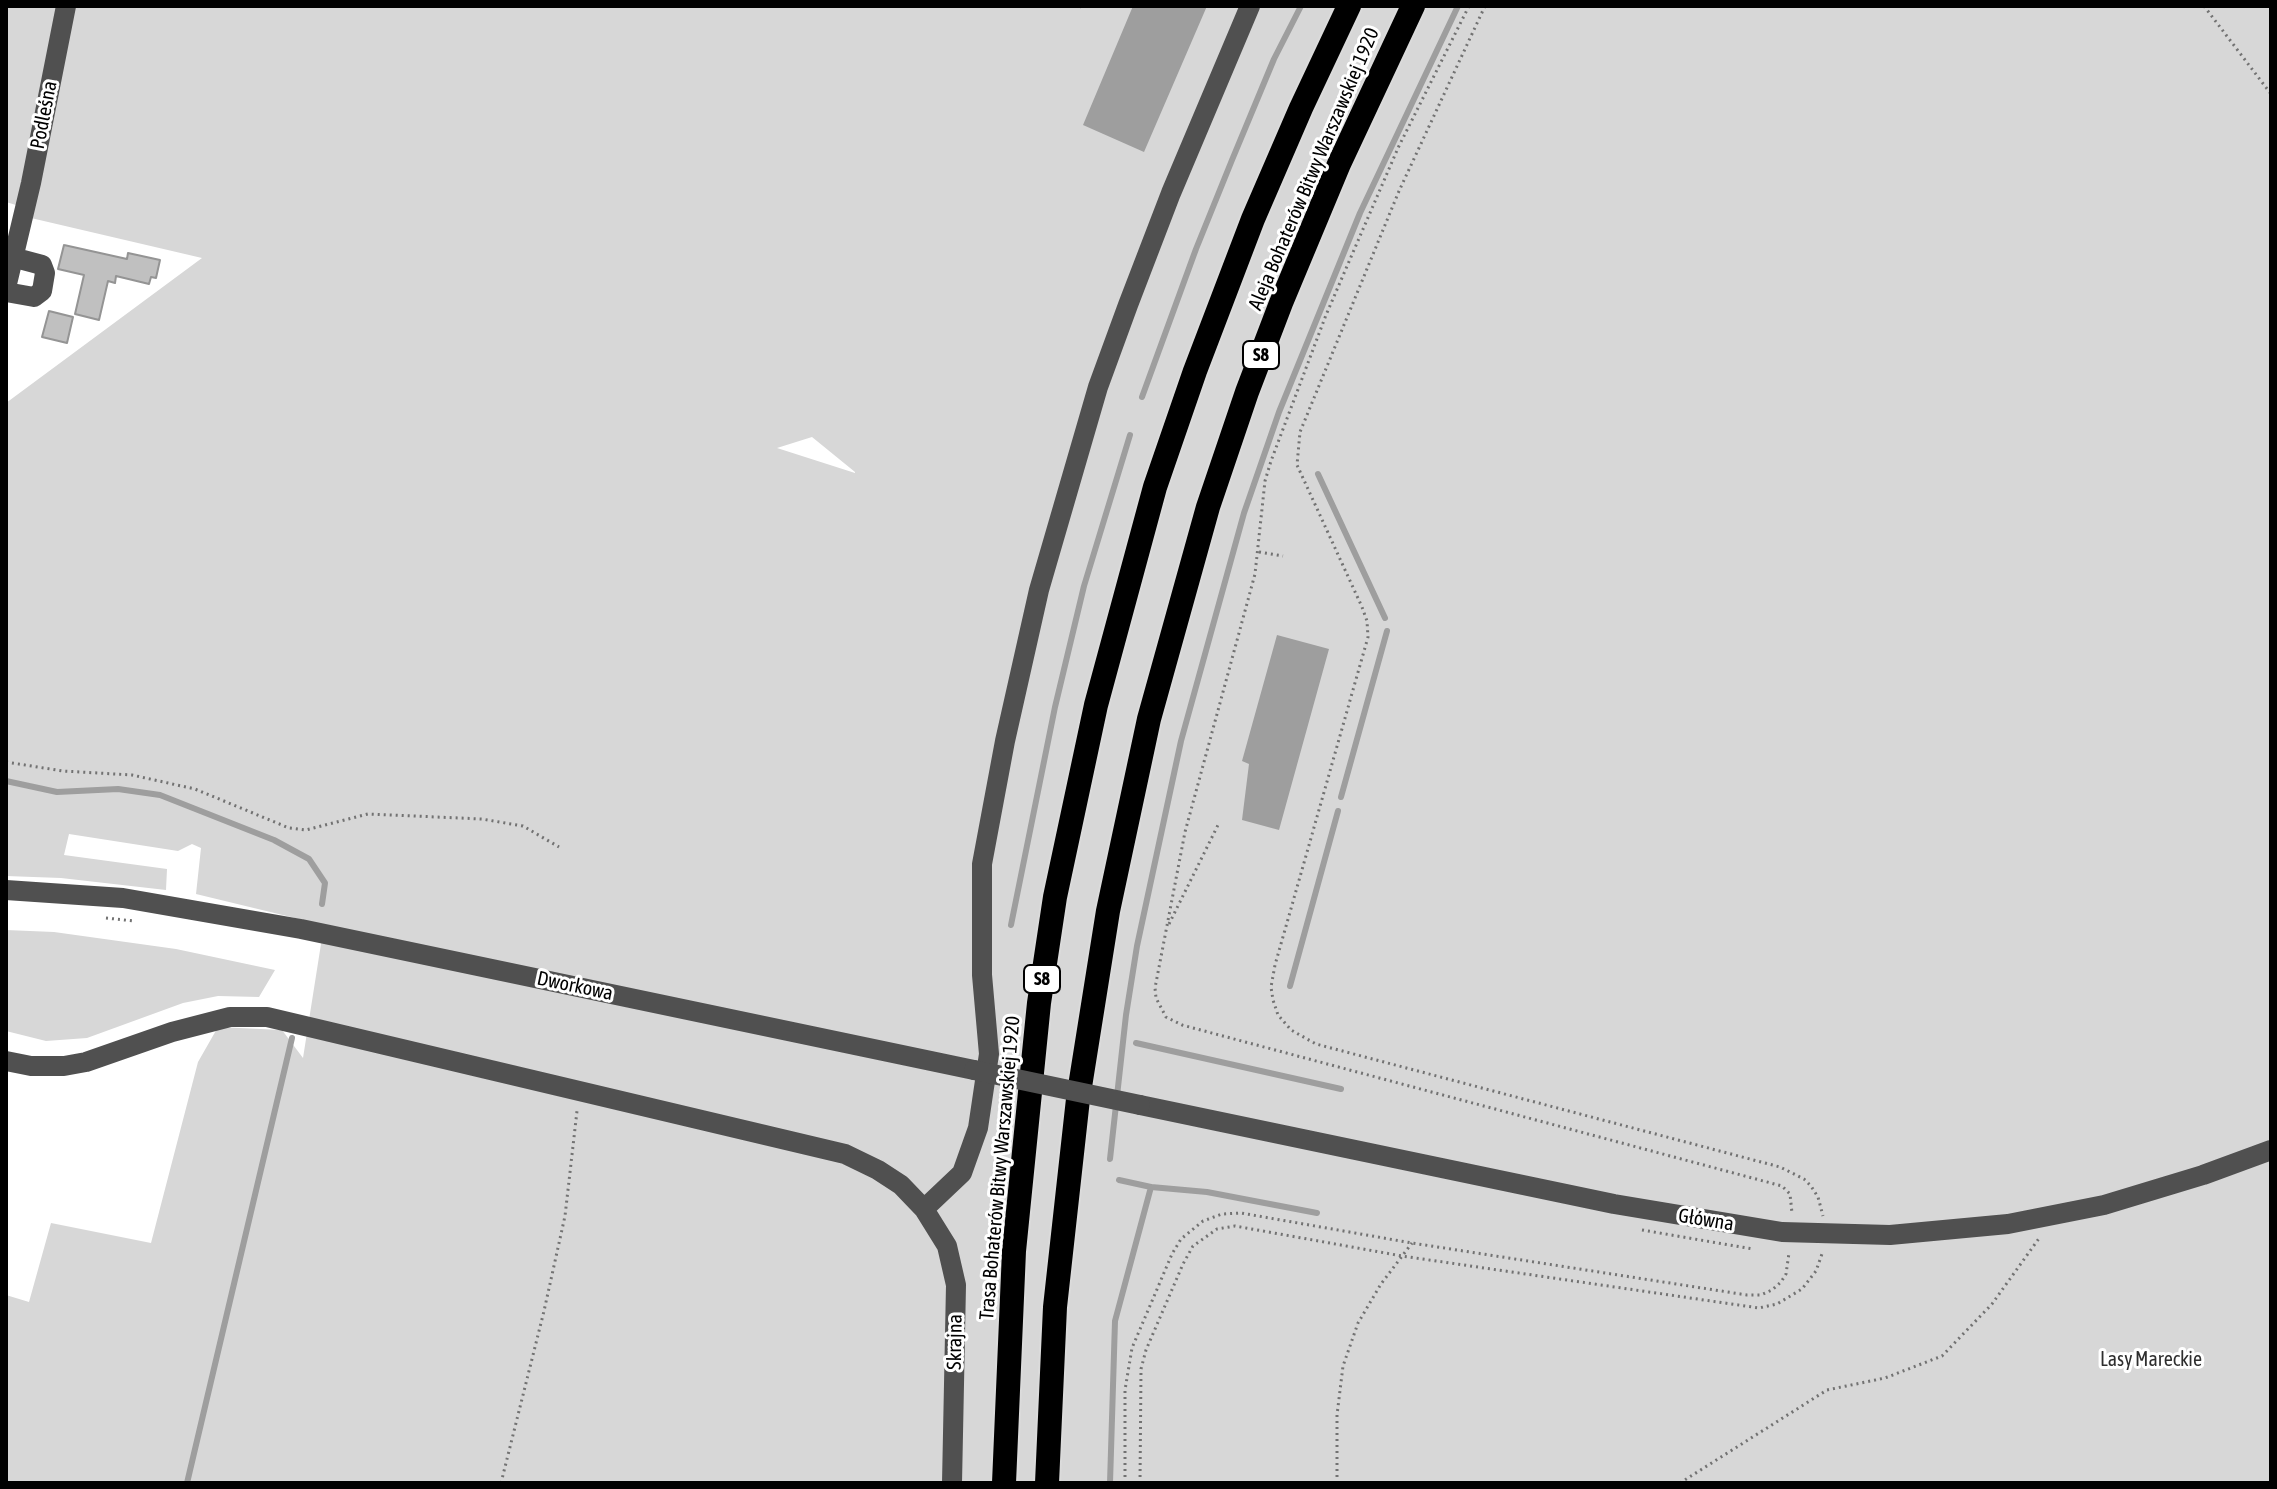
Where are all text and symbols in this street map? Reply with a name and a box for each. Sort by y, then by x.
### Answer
street label: Aleja Bohaterów Bitwy Warszawskiej 1920 [1244,24,1384,314]
street label: Podleśna [26,79,62,151]
road number: S8 [1243,341,1279,369]
road number: S8 [1024,965,1060,993]
street label: Dworkowa [535,966,615,1006]
street label: Trasa Bohaterów Bitwy Warszawskiej 1920 [975,1015,1025,1321]
street label: Główna [1677,1204,1735,1236]
street label: Skrajna [943,1314,967,1370]
park label: Lasy Mareckie [2100,1348,2202,1372]

